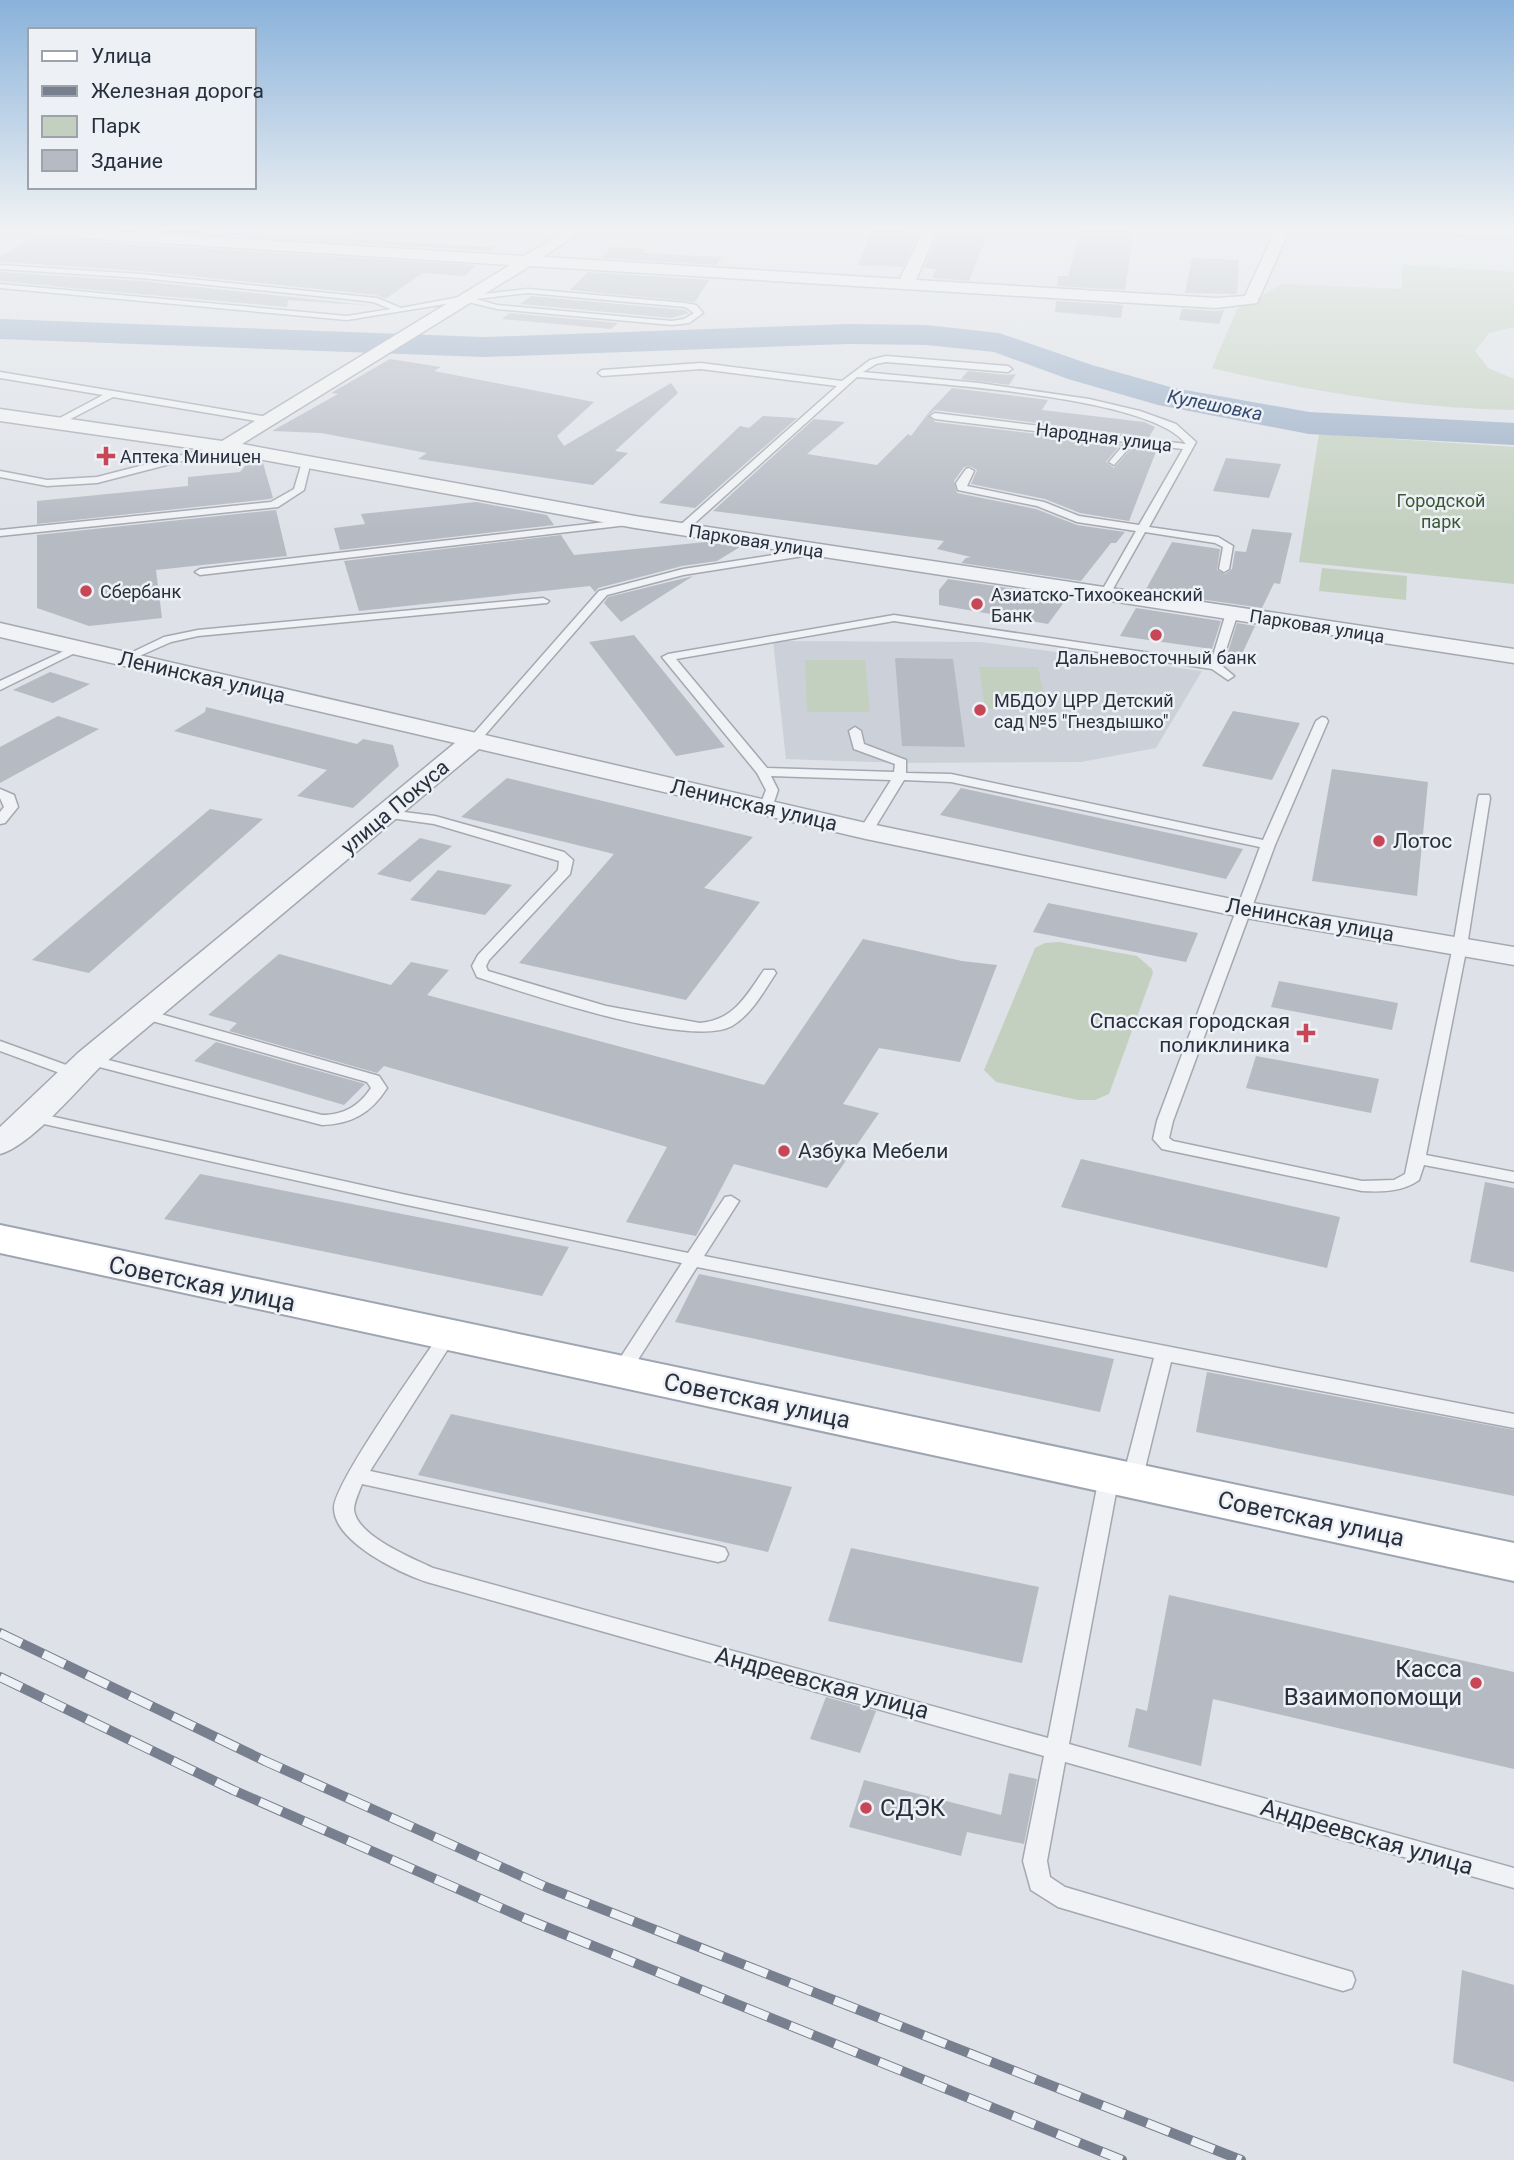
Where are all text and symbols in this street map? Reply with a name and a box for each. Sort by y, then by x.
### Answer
legend [28,28,256,189]
text: Улица [91,44,152,68]
text: Железная дорога [91,79,264,103]
text: Парк [91,114,141,138]
text: Здание [91,149,163,173]
water label: Кулешовка [1166,385,1264,425]
street label: Народная улица [1035,418,1173,456]
place label: Аптека Миницен [120,446,261,467]
marker: Аптека Миницен [98,448,114,464]
park label: Городской парк [1397,490,1485,532]
street label: Парковая улица [687,520,825,562]
place label: Сбербанк [100,581,181,602]
marker: Сбербанк [78,583,94,599]
place label: Азиатско-Тихоокеанский Банк [991,584,1203,626]
marker: Азиатско-Тихоокеанский Банк [969,596,985,612]
street label: Парковая улица [1248,605,1386,647]
marker: Дальневосточный банк [1148,627,1164,643]
street label: Ленинская улица [116,646,288,708]
place label: Дальневосточный банк [1056,647,1257,668]
place label: МБДОУ ЦРР Детский сад №5 "Гнездышко" [994,690,1174,732]
marker: МБДОУ ЦРР Детский сад №5 "Гнездышко" [972,702,988,718]
street label: улица Покуса [336,755,454,859]
street label: Ленинская улица [668,774,840,836]
place label: Лотос [1393,829,1452,853]
marker: Лотос [1371,833,1387,849]
street label: Ленинская улица [1224,893,1396,947]
place label: Спасская городская поликлиника [1090,1009,1290,1057]
marker: Спасская городская поликлиника [1296,1023,1316,1043]
place label: Азбука Мебели [798,1139,948,1163]
marker: Азбука Мебели [776,1143,792,1159]
street label: Советская улица [106,1251,298,1317]
street label: Советская улица [661,1368,853,1434]
street label: Советская улица [1215,1486,1407,1552]
street label: Андреевская улица [712,1641,932,1725]
place label: Касса Взаимопомощи [1284,1655,1462,1711]
marker: Касса Взаимопомощи [1468,1675,1484,1691]
street label: Андреевская улица [1257,1793,1477,1881]
place label: СДЭК [880,1794,946,1822]
marker: СДЭК [858,1800,874,1816]

